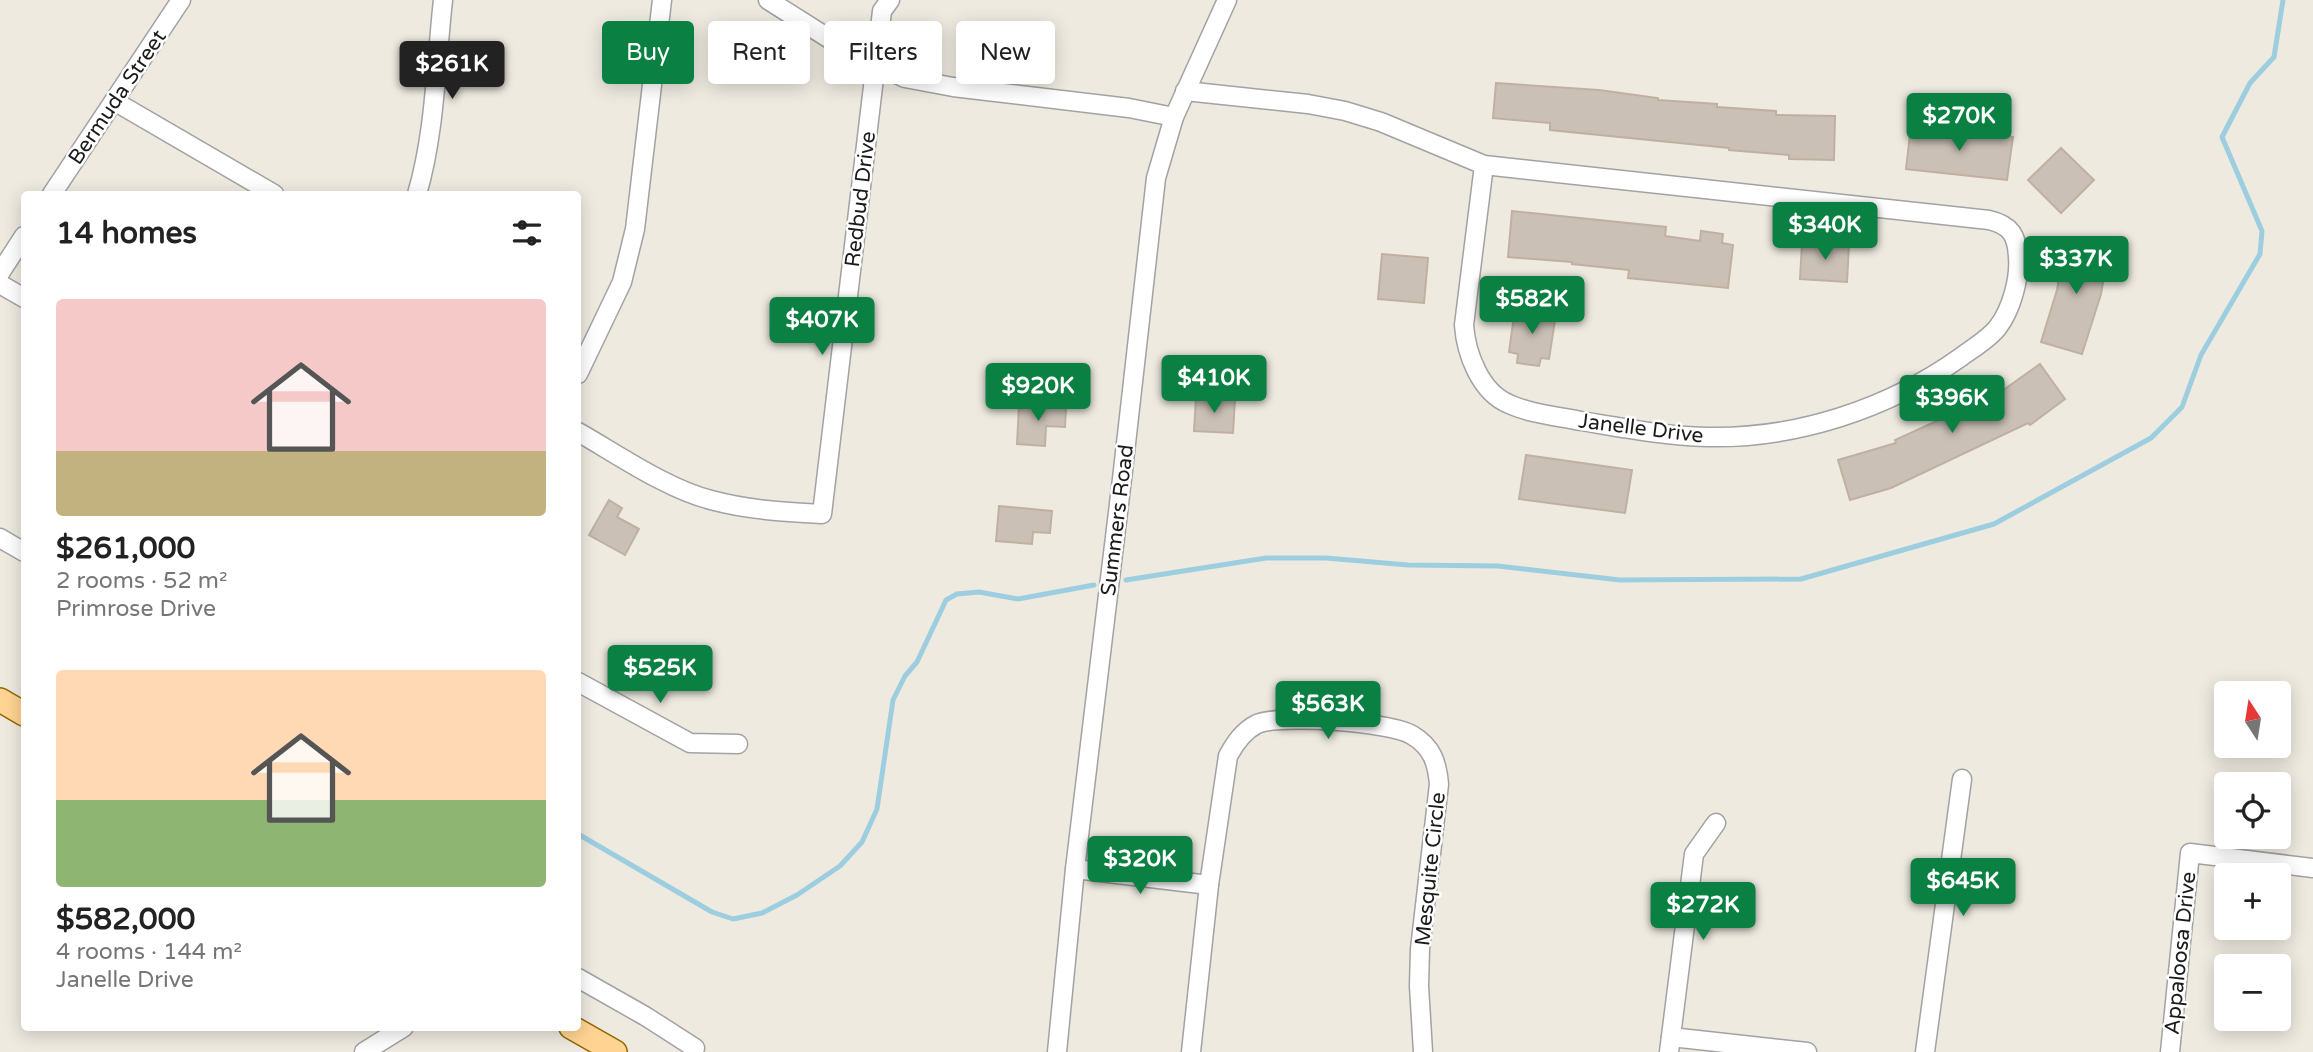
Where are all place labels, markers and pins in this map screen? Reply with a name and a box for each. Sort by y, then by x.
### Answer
pin: $261K [403,42,501,101]
pin: $270K [1910,94,2008,153]
pin: $340K [1776,202,1874,262]
pin: $337K [2027,236,2125,296]
pin: $582K [1483,276,1581,336]
pin: $407K [773,298,871,357]
pin: $410K [1165,356,1263,415]
pin: $920K [989,364,1087,423]
pin: $396K [1903,376,2001,435]
pin: $525K [611,646,709,705]
pin: $563K [1279,682,1377,741]
pin: $320K [1091,836,1189,896]
pin: $645K [1914,858,2012,918]
pin: $272K [1654,883,1752,942]

